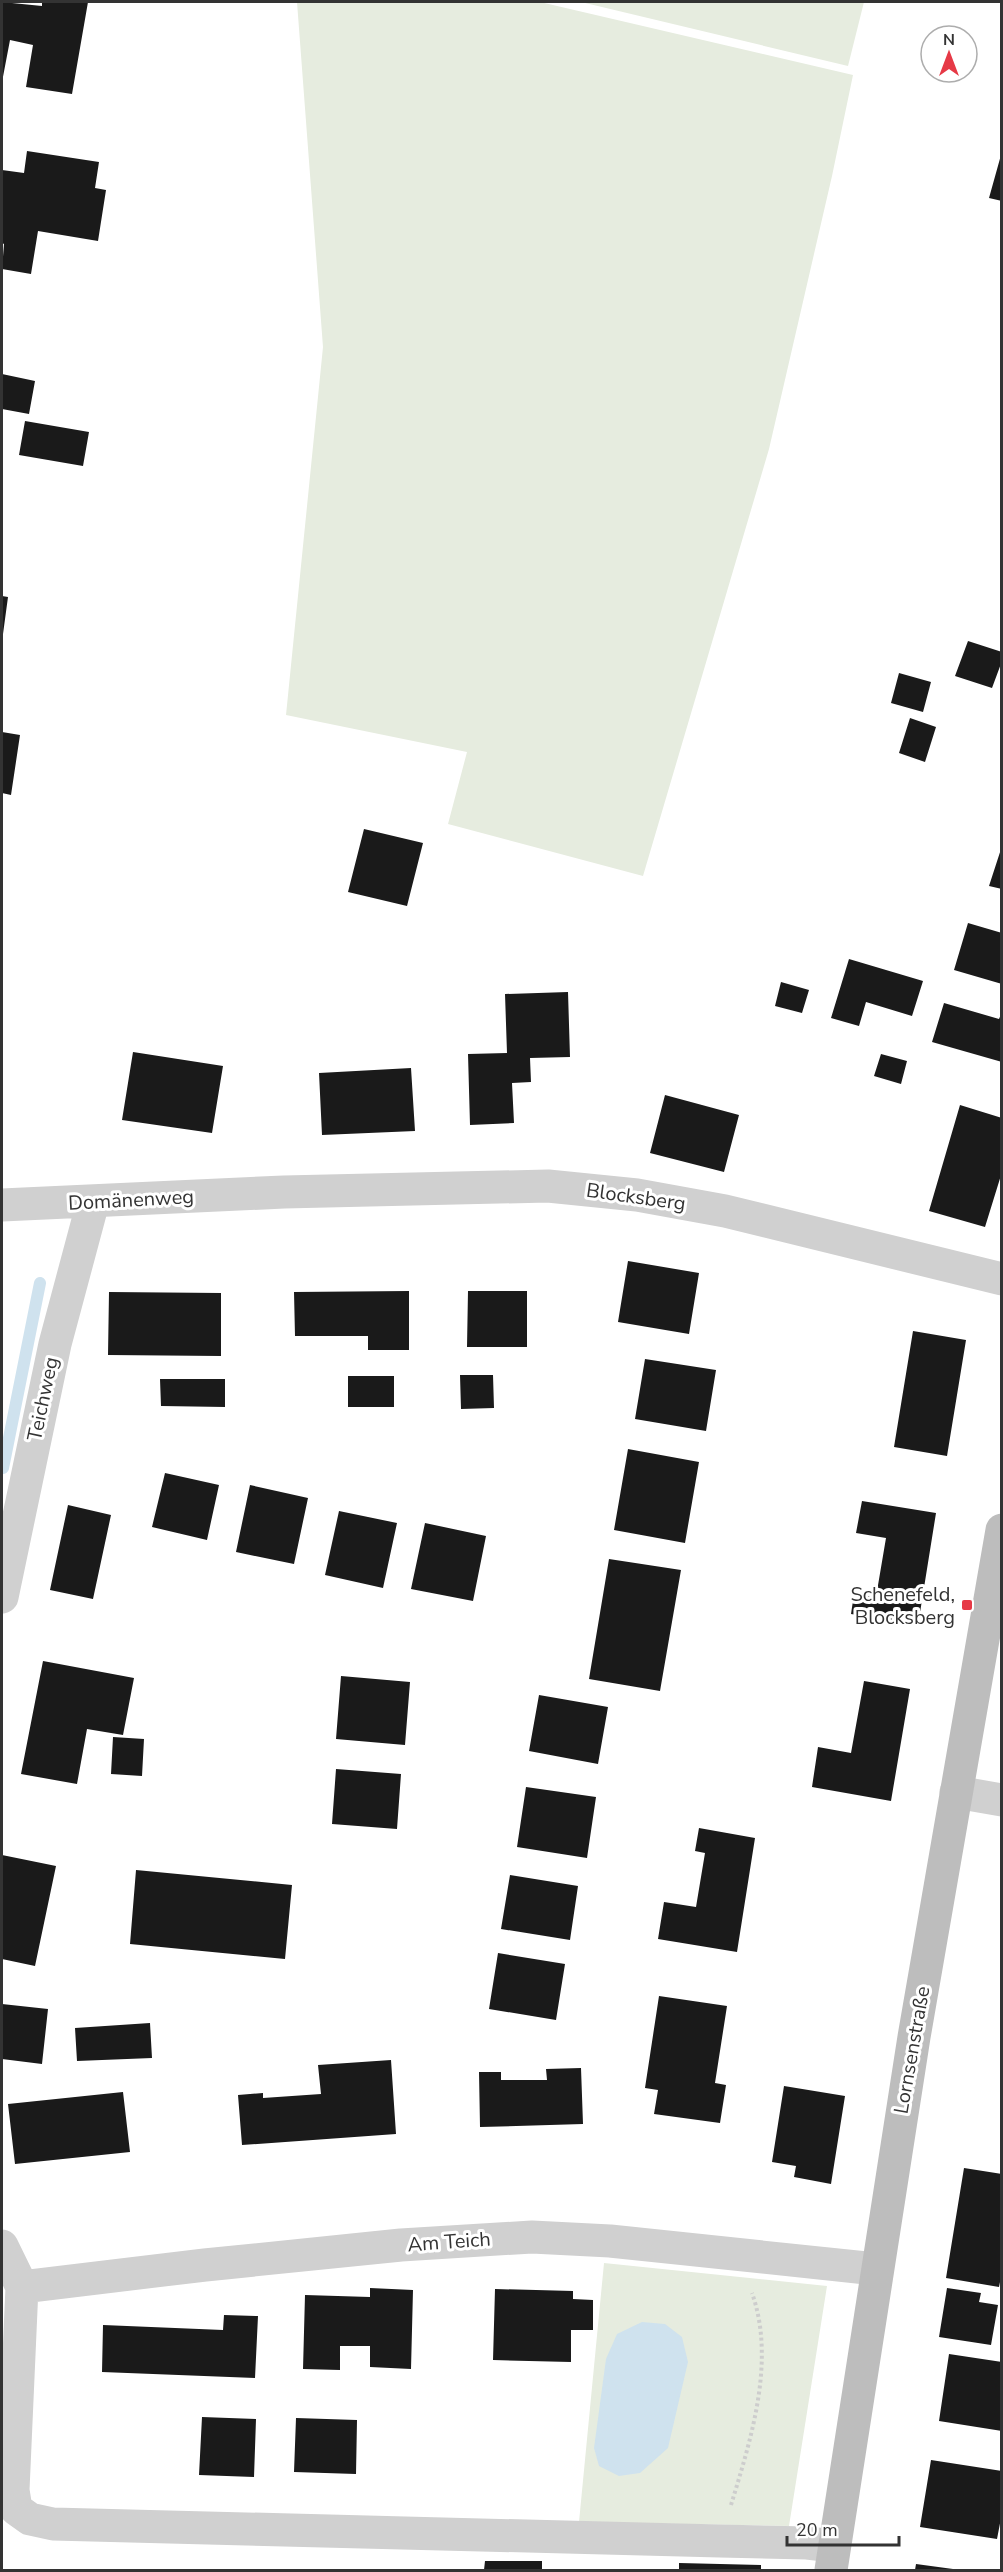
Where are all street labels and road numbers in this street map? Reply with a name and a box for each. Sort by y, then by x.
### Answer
street label: Blocksberg [584,1177,688,1217]
street label: Domänenweg [67,1183,195,1217]
street label: Teichweg [21,1354,65,1444]
street label: Lornsenstraße [887,1984,937,2116]
street label: Am Teich [407,2226,491,2258]

